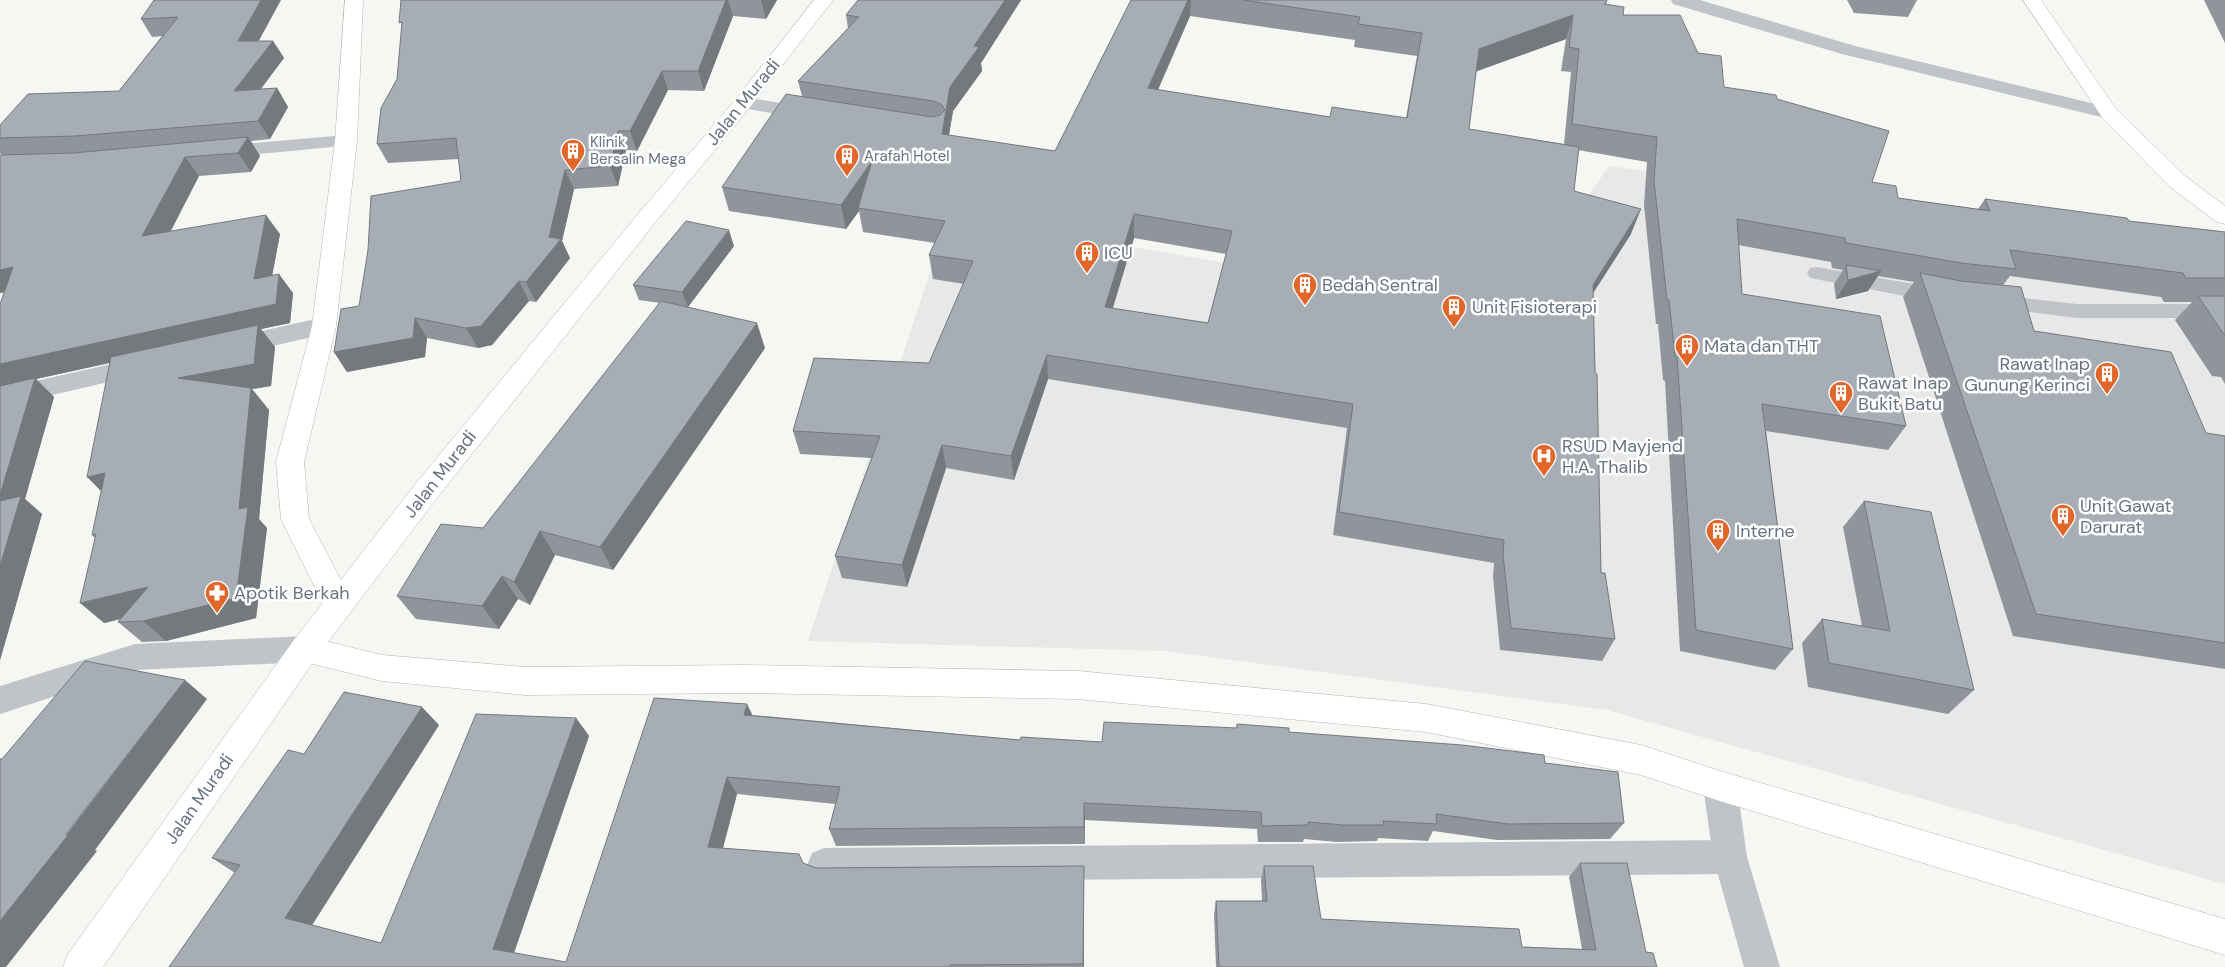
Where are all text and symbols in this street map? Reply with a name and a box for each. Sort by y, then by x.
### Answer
street label: Jalan Muradi [701,54,785,150]
place label: Klinik Bersalin Mega [590,132,686,169]
building icon: Klinik Bersalin Mega [560,138,586,172]
building icon: Arafah Hotel [834,143,860,177]
place label: Arafah Hotel [864,146,950,166]
building icon: ICU [1074,240,1100,274]
place label: ICU [1104,241,1133,265]
building icon: Bedah Sentral [1292,272,1318,306]
place label: Bedah Sentral [1322,273,1438,297]
building icon: Unit Fisioterapi [1441,294,1467,328]
place label: Unit Fisioterapi [1472,295,1597,319]
building icon: Mata dan THT [1674,333,1700,367]
place label: Mata dan THT [1704,334,1819,358]
place label: Rawat Inap Gunung Kerinci [1964,352,2090,397]
building icon: Rawat Inap Gunung Kerinci [2094,361,2120,395]
place label: Rawat Inap Bukit Batu [1858,371,1948,416]
building icon: Rawat Inap Bukit Batu [1828,380,1854,414]
street label: Jalan Muradi [398,425,482,523]
place label: RSUD Mayjend H.A. Thalib [1562,434,1683,479]
hospital icon: RSUD Mayjend H.A. Thalib [1531,443,1557,477]
place label: Unit Gawat Darurat [2080,494,2172,539]
building icon: Unit Gawat Darurat [2050,503,2076,537]
building icon: Interne [1705,518,1731,552]
place label: Interne [1736,519,1795,543]
pharmacy icon: Apotik Berkah [204,580,230,614]
place label: Apotik Berkah [234,581,350,605]
street label: Jalan Muradi [159,749,239,849]

